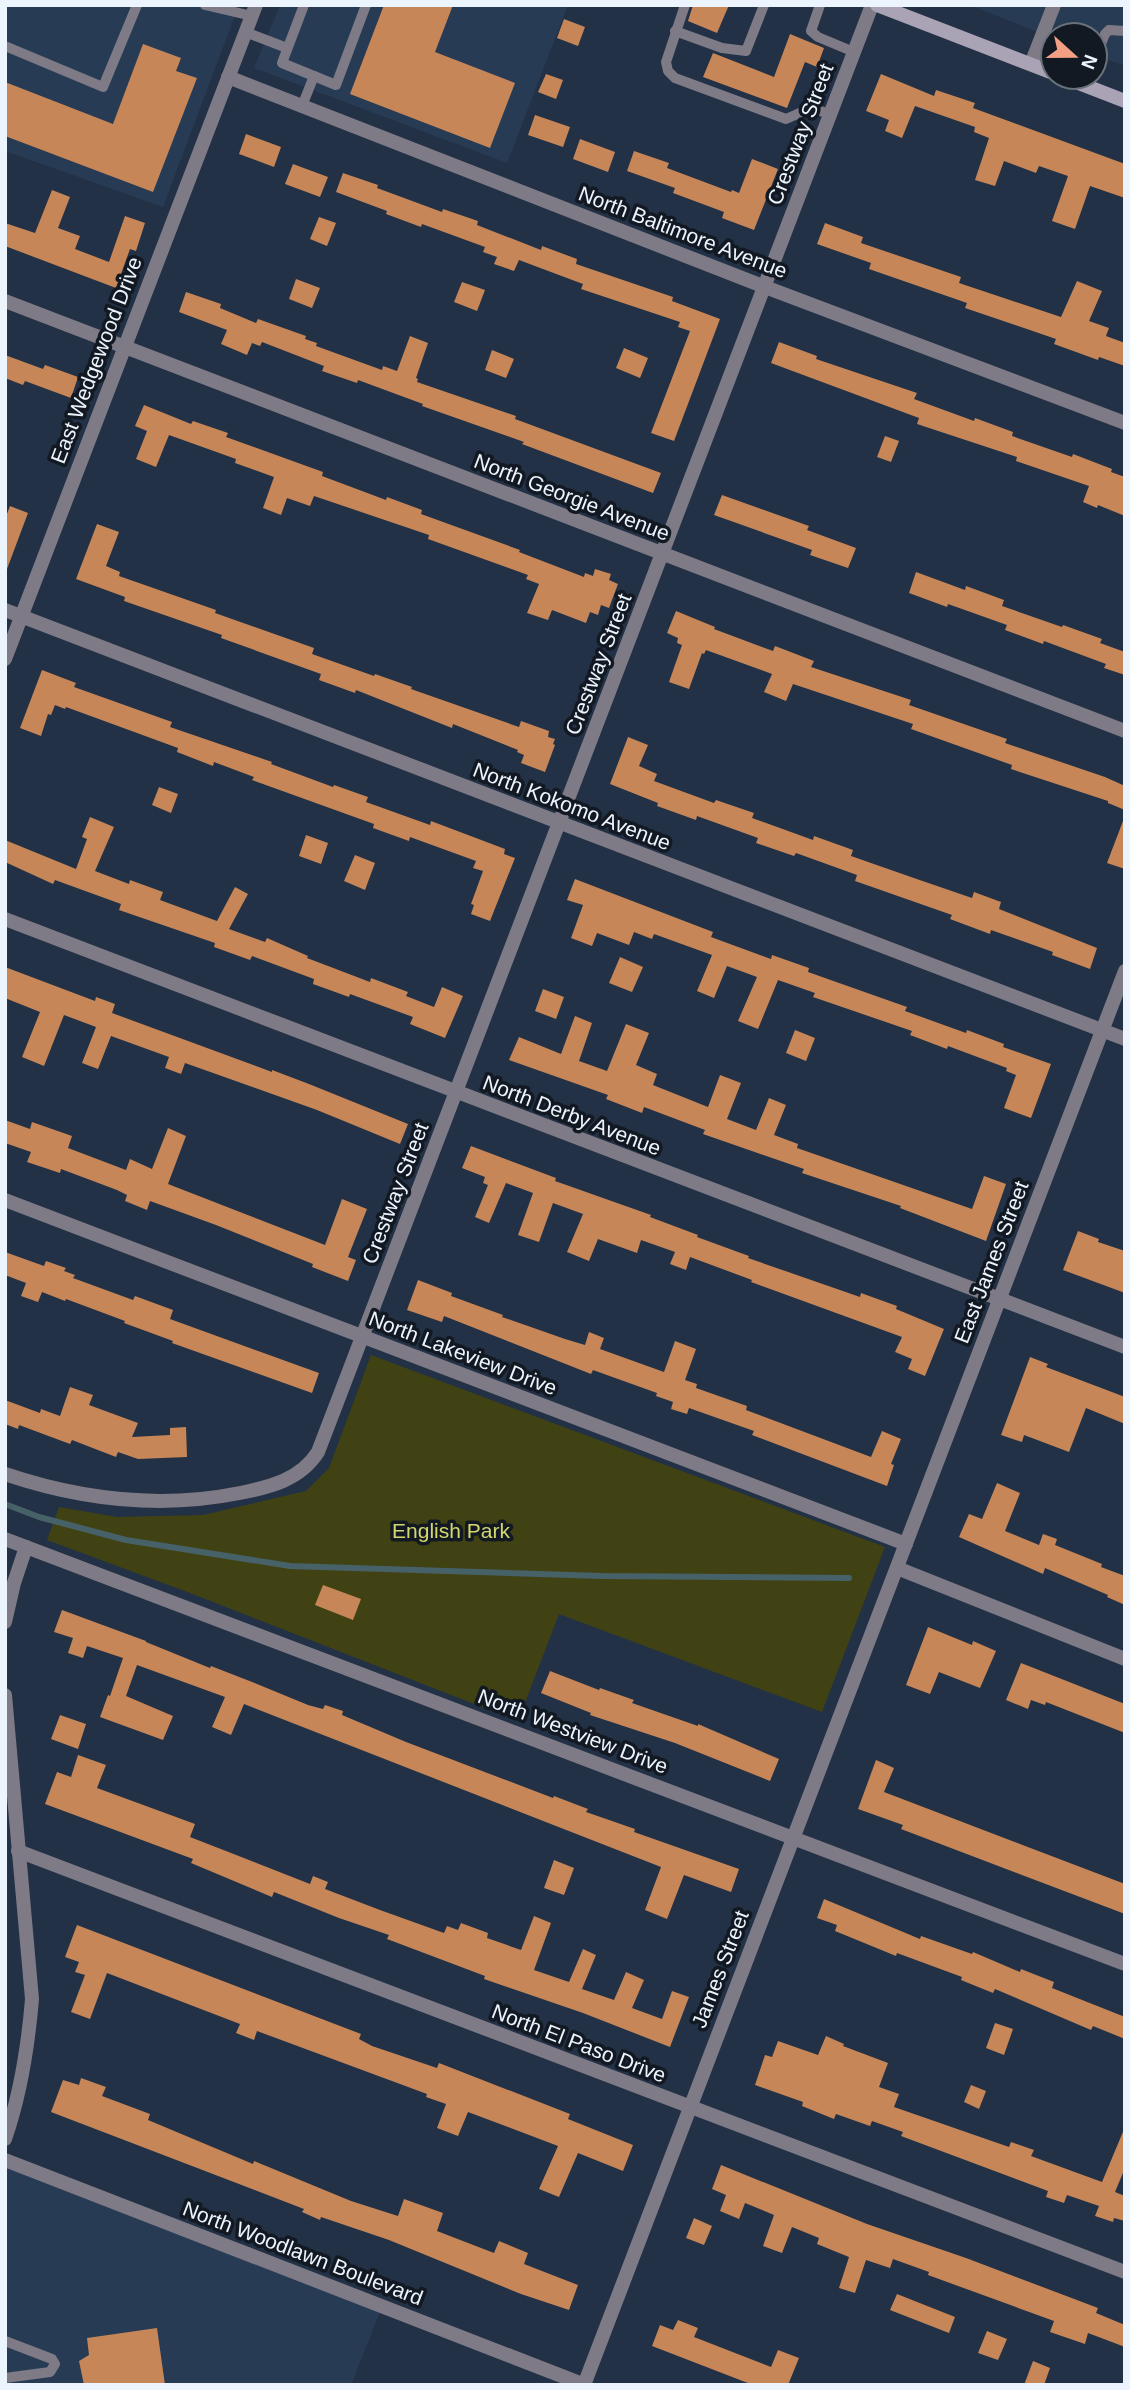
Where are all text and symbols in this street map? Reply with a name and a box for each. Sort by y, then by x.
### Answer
north arrow [1039,21,1109,91]
text: N [1077,52,1102,72]
street label: Crestway Street [762,60,838,208]
street label: North Baltimore Avenue [576,182,790,282]
street label: East Wedgewood Drive [46,254,146,466]
street label: North Georgie Avenue [471,449,673,545]
street label: Crestway Street [560,590,636,738]
street label: North Kokomo Avenue [470,758,674,854]
street label: North Derby Avenue [480,1070,664,1160]
street label: Crestway Street [357,1119,433,1267]
street label: East James Street [950,1178,1033,1346]
street label: North Lakeview Drive [366,1307,560,1399]
park label: English Park [392,1519,510,1542]
street label: North Westview Drive [475,1684,671,1778]
street label: James Street [687,1907,753,2031]
street label: North El Paso Drive [489,1999,669,2087]
street label: North Woodlawn Boulevard [180,2197,426,2309]

